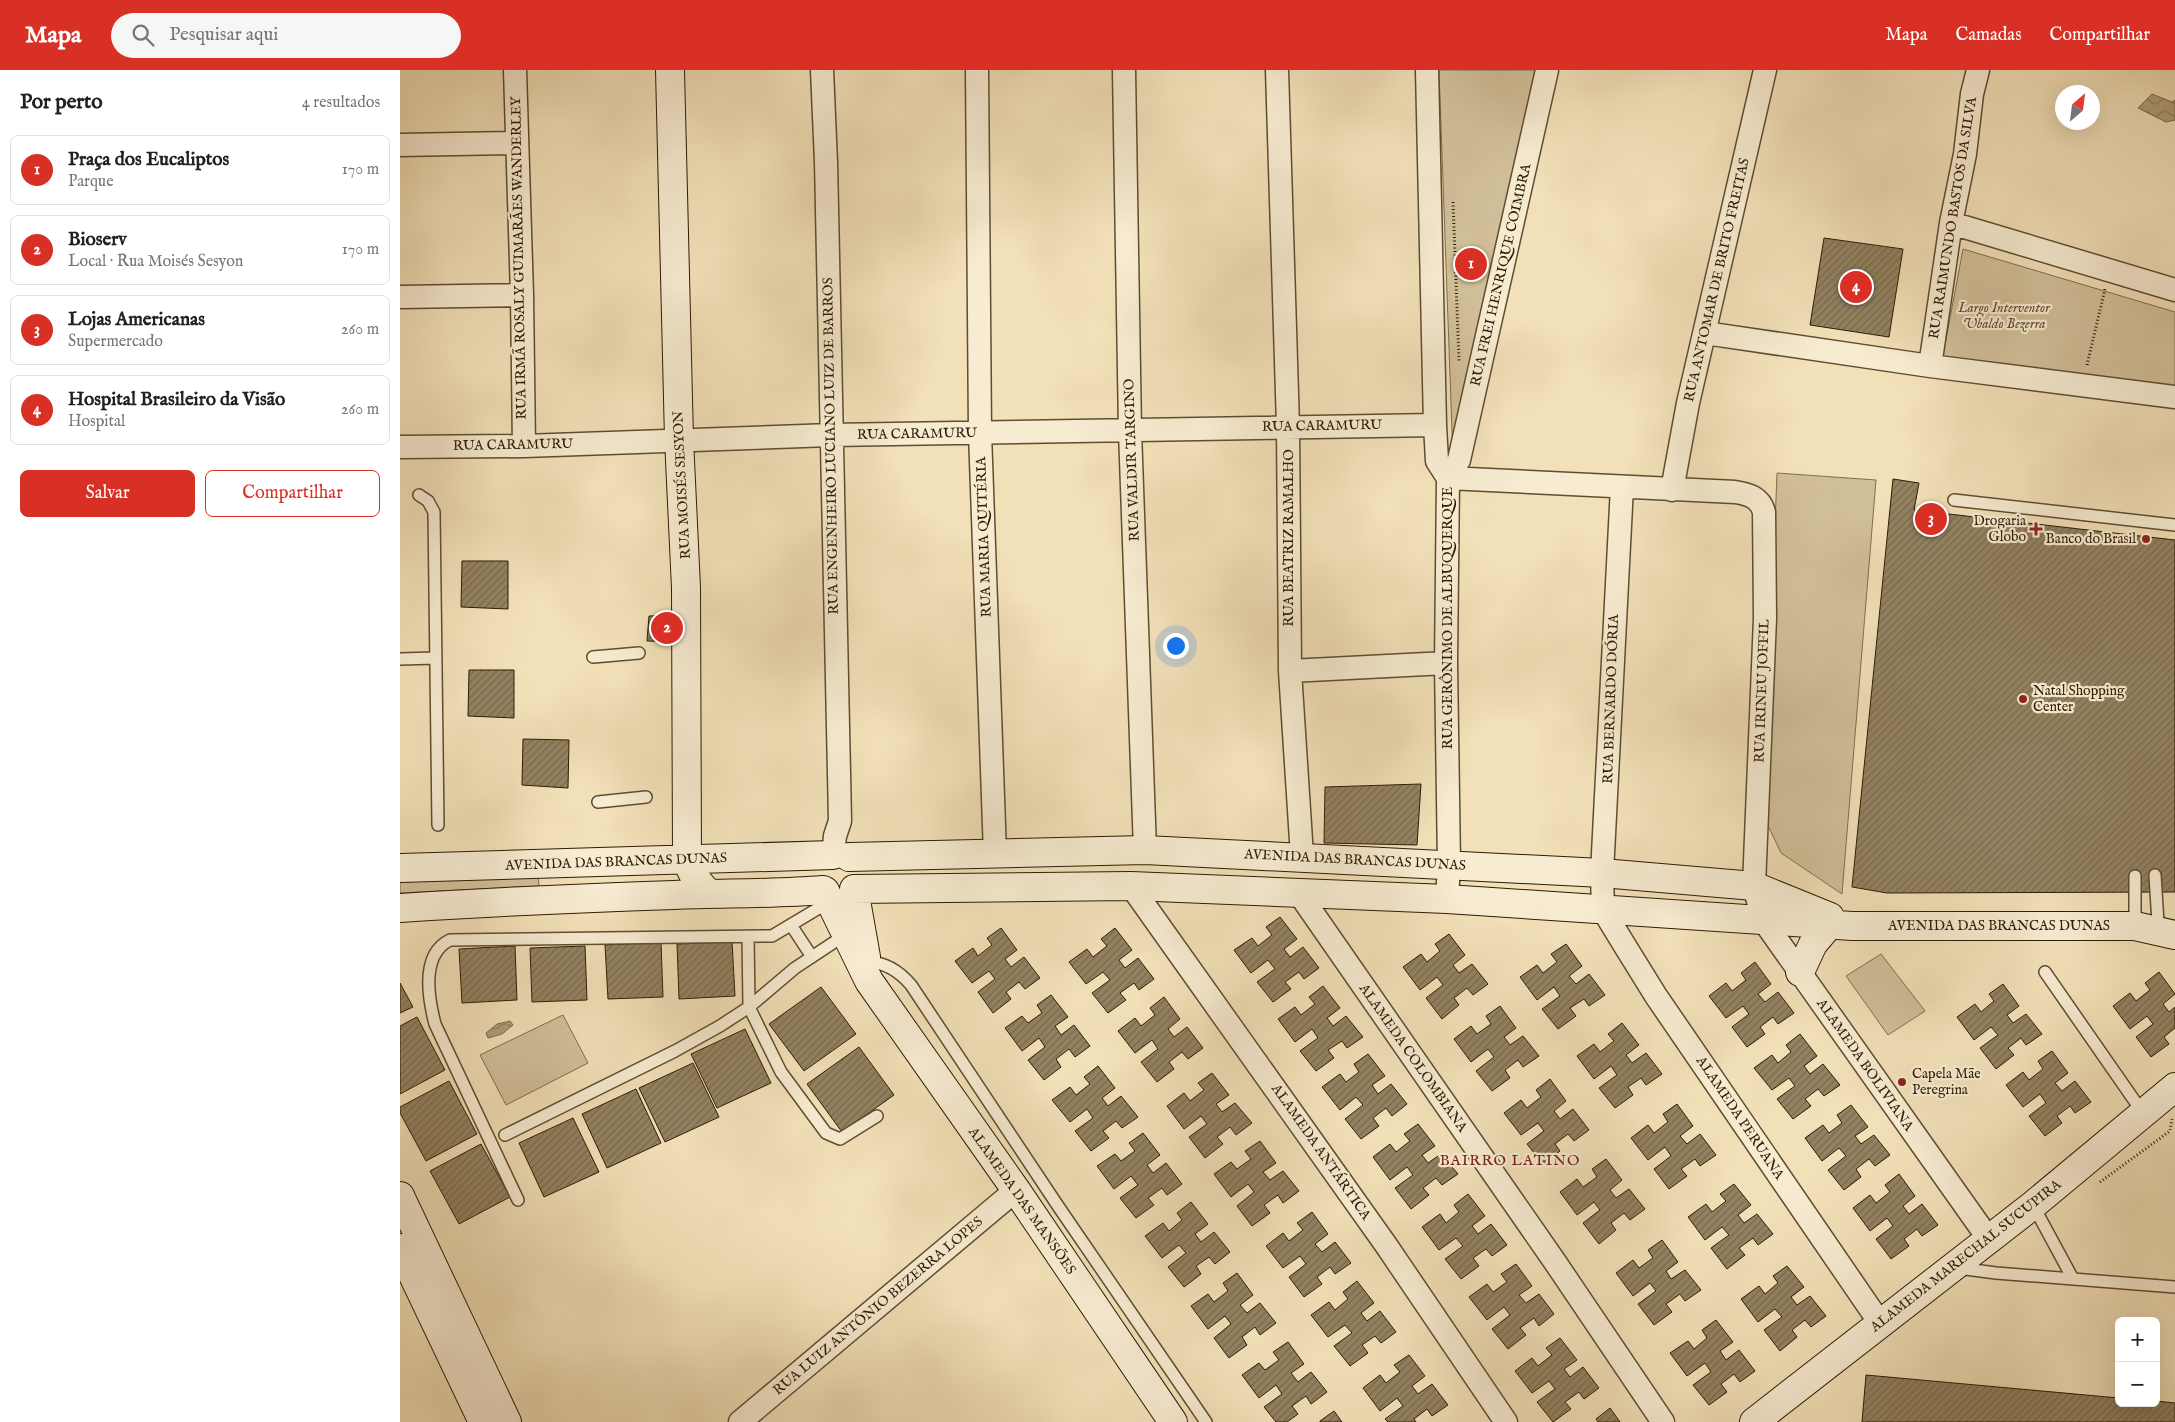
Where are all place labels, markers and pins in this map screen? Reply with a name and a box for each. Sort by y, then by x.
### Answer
pin: 1 [1455,245,1487,283]
pin: 4 [1840,268,1872,306]
pin: 3 [1915,500,1947,538]
place label: Drogaria Globo [1973,512,2027,546]
marker: Drogaria Globo [2030,523,2042,535]
place label: Banco do Brasil [2046,530,2136,548]
marker: Banco do Brasil [2140,533,2152,545]
pin: 2 [651,609,683,647]
place label: Natal Shopping Center [2033,682,2125,716]
marker: Natal Shopping Center [2017,693,2029,705]
place label: Capela Mãe Peregrina [1912,1065,1981,1099]
marker: Capela Mãe Peregrina [1896,1076,1908,1088]

